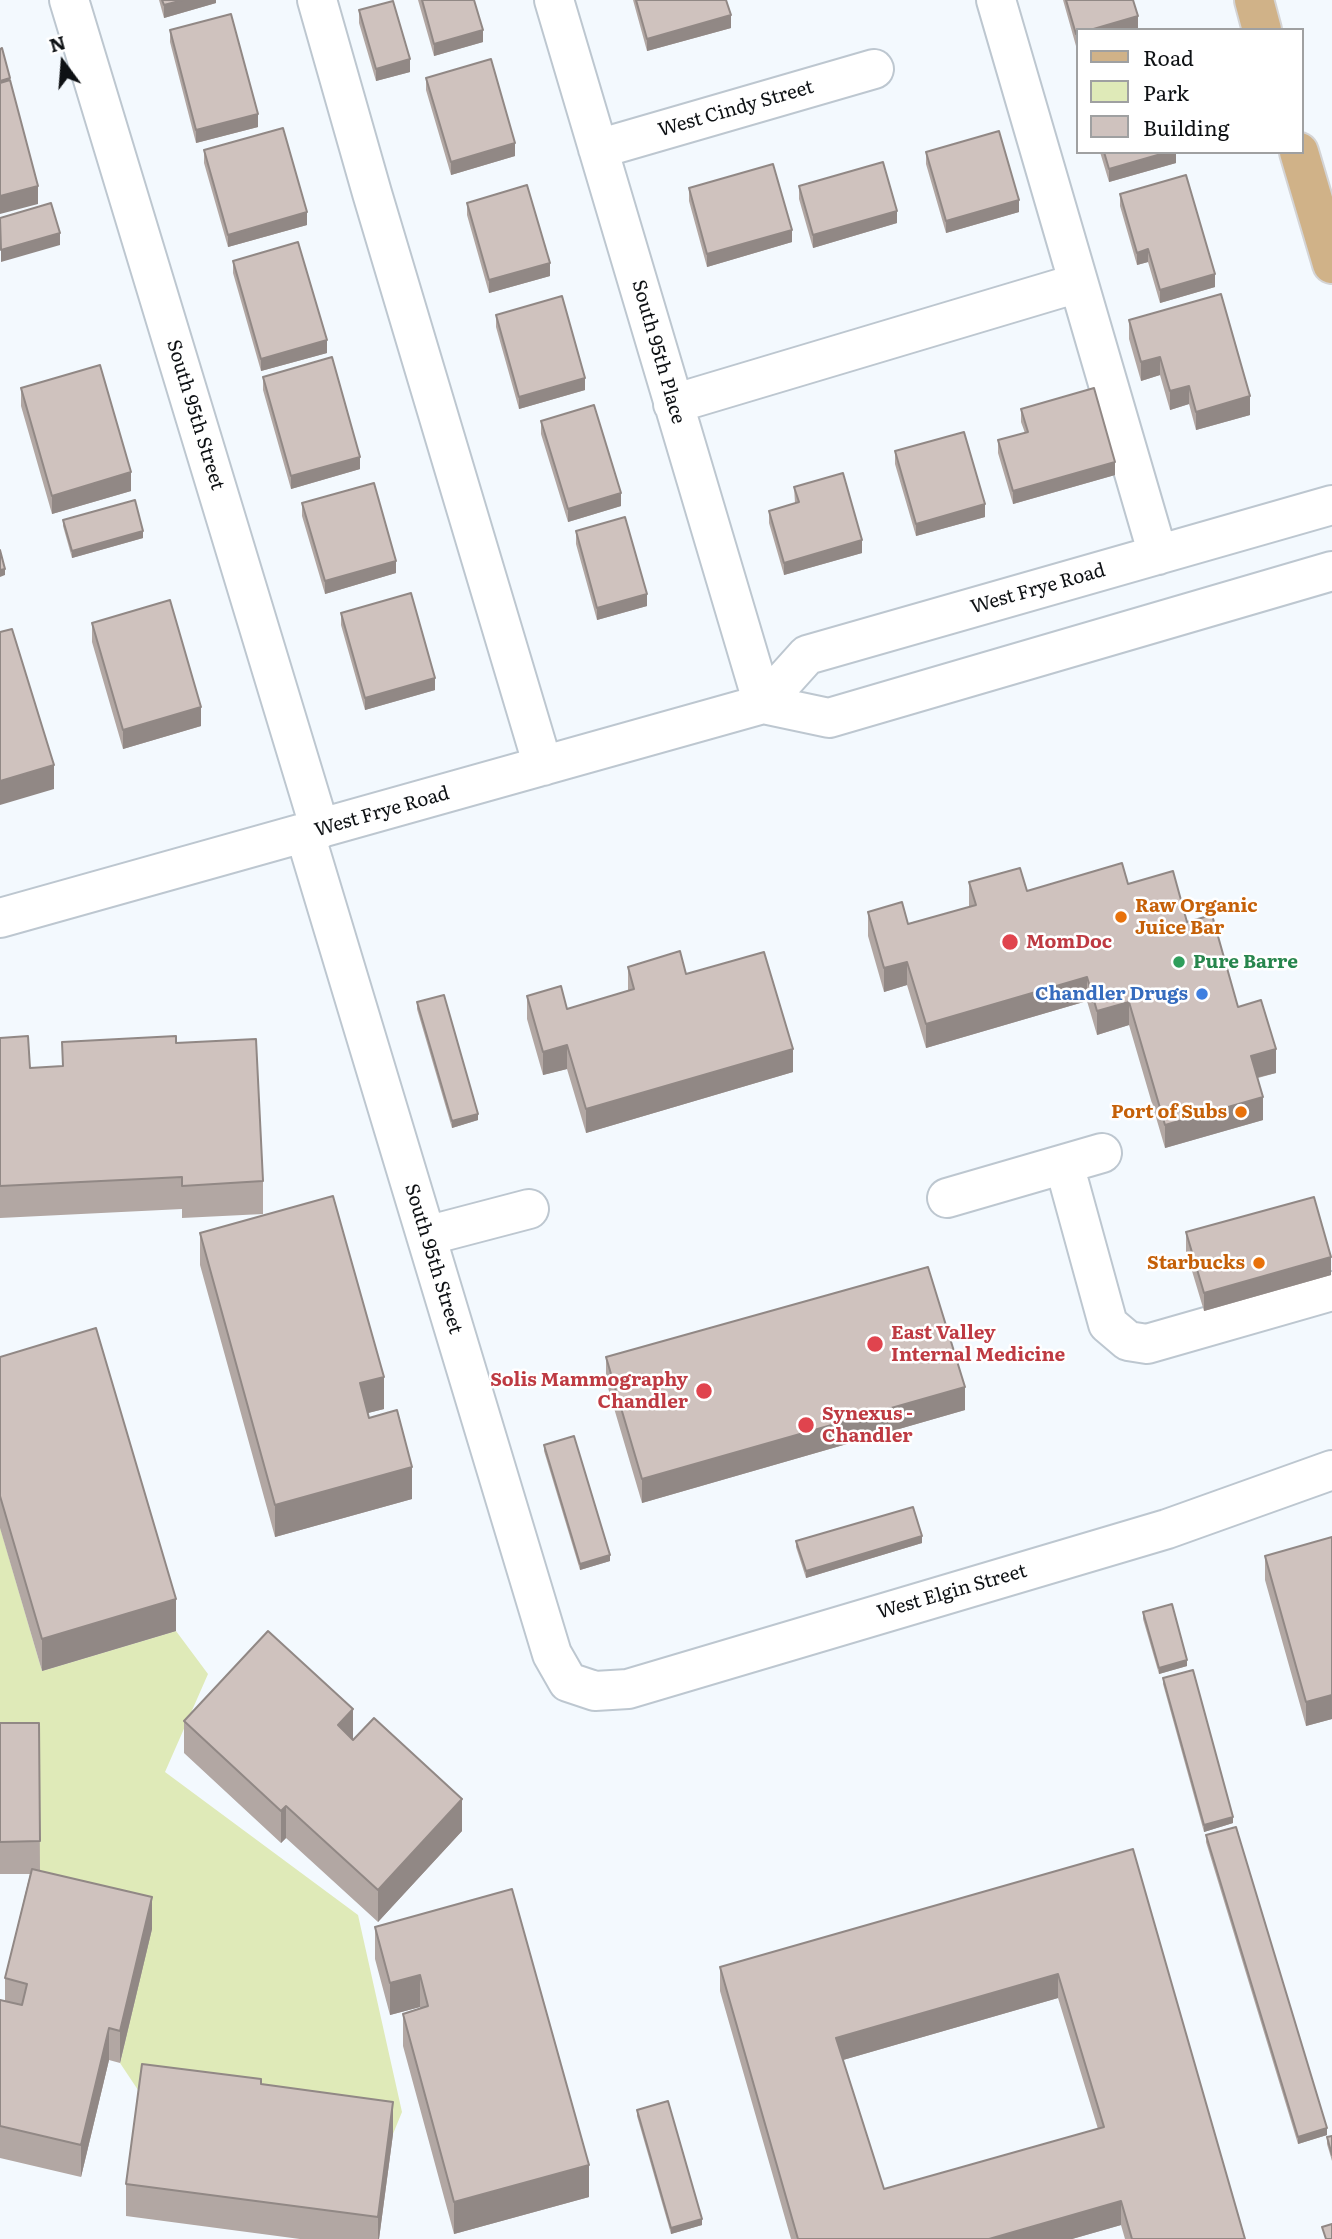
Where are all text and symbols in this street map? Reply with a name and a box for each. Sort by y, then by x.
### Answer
text: N [46,27,69,58]
north arrow [28,28,98,98]
legend [1076,28,1304,154]
text: Road [1143,41,1194,72]
street label: West Cindy Street [656,76,816,142]
text: Park [1143,76,1189,107]
text: Building [1143,111,1229,142]
street label: South 95th Place [627,277,689,427]
street label: South 95th Street [161,337,229,493]
street label: West Frye Road [968,559,1108,619]
street label: West Frye Road [312,782,452,842]
place label: Raw Organic Juice Bar [1135,895,1258,939]
marker: Raw Organic Juice Bar [1113,909,1129,925]
place label: MomDoc [1026,931,1112,953]
marker: MomDoc [1000,932,1020,952]
place label: Pure Barre [1193,951,1298,973]
marker: Pure Barre [1171,954,1187,970]
place label: Chandler Drugs [1035,983,1188,1005]
marker: Chandler Drugs [1194,986,1210,1002]
place label: Port of Subs [1111,1101,1227,1123]
marker: Port of Subs [1233,1104,1249,1120]
street label: South 95th Street [399,1181,467,1337]
place label: Starbucks [1147,1252,1245,1274]
marker: Starbucks [1251,1255,1267,1271]
place label: East Valley Internal Medicine [891,1322,1065,1366]
marker: East Valley Internal Medicine [865,1334,885,1354]
place label: Solis Mammography Chandler [490,1369,688,1413]
marker: Solis Mammography Chandler [694,1381,714,1401]
place label: Synexus - Chandler [822,1403,913,1447]
marker: Synexus - Chandler [796,1415,816,1435]
street label: West Elgin Street [875,1560,1029,1624]

